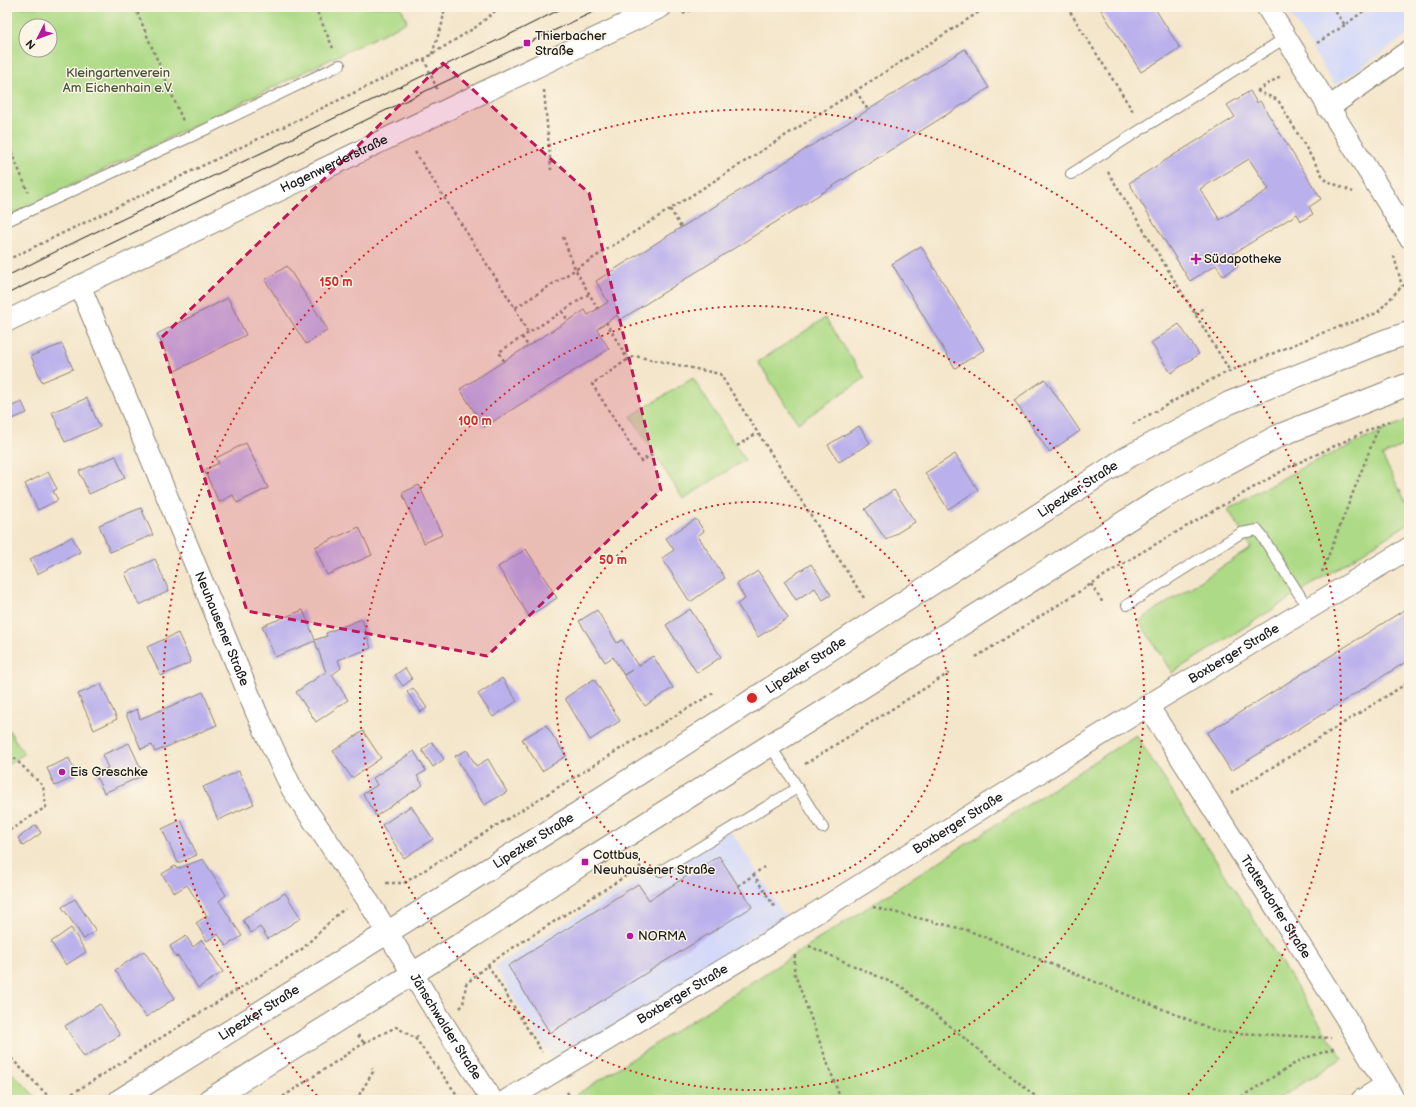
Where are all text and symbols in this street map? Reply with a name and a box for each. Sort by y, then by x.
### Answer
north arrow [18,18,58,58]
place label: Thierbacher Straße [535,28,607,59]
text: N [23,37,39,52]
marker: Thierbacher Straße [522,38,532,48]
park label: Kleingartenverein Am Eichenhain e.V. [63,65,174,96]
street label: Hagenwerderstraße [278,131,391,196]
place label: Südapotheke [1204,251,1282,267]
marker: Südapotheke [1191,254,1201,264]
text: 150 m [320,275,352,290]
text: 100 m [458,414,492,429]
street label: Lipezker Straße [1035,457,1121,521]
text: 50 m [599,553,627,568]
street label: Neuhausener Straße [191,569,253,689]
street label: Boxberger Straße [1185,620,1282,687]
street label: Lipezker Straße [763,633,849,697]
centre of rings [745,691,759,705]
place label: Eis Greschke [70,764,148,780]
marker: Eis Greschke [57,767,67,777]
street label: Boxberger Straße [910,789,1006,858]
street label: Lipezker Straße [490,809,577,872]
place label: Cottbus, Neuhausener Straße [593,847,716,878]
street label: Trattendorfer Straße [1237,852,1314,962]
marker: Cottbus, Neuhausener Straße [580,857,590,867]
place label: NORMA [638,928,686,944]
marker: NORMA [625,931,635,941]
street label: Boxberger Straße [634,960,731,1028]
street label: Jänschwalder Straße [406,971,485,1083]
street label: Lipezker Straße [216,981,303,1044]

